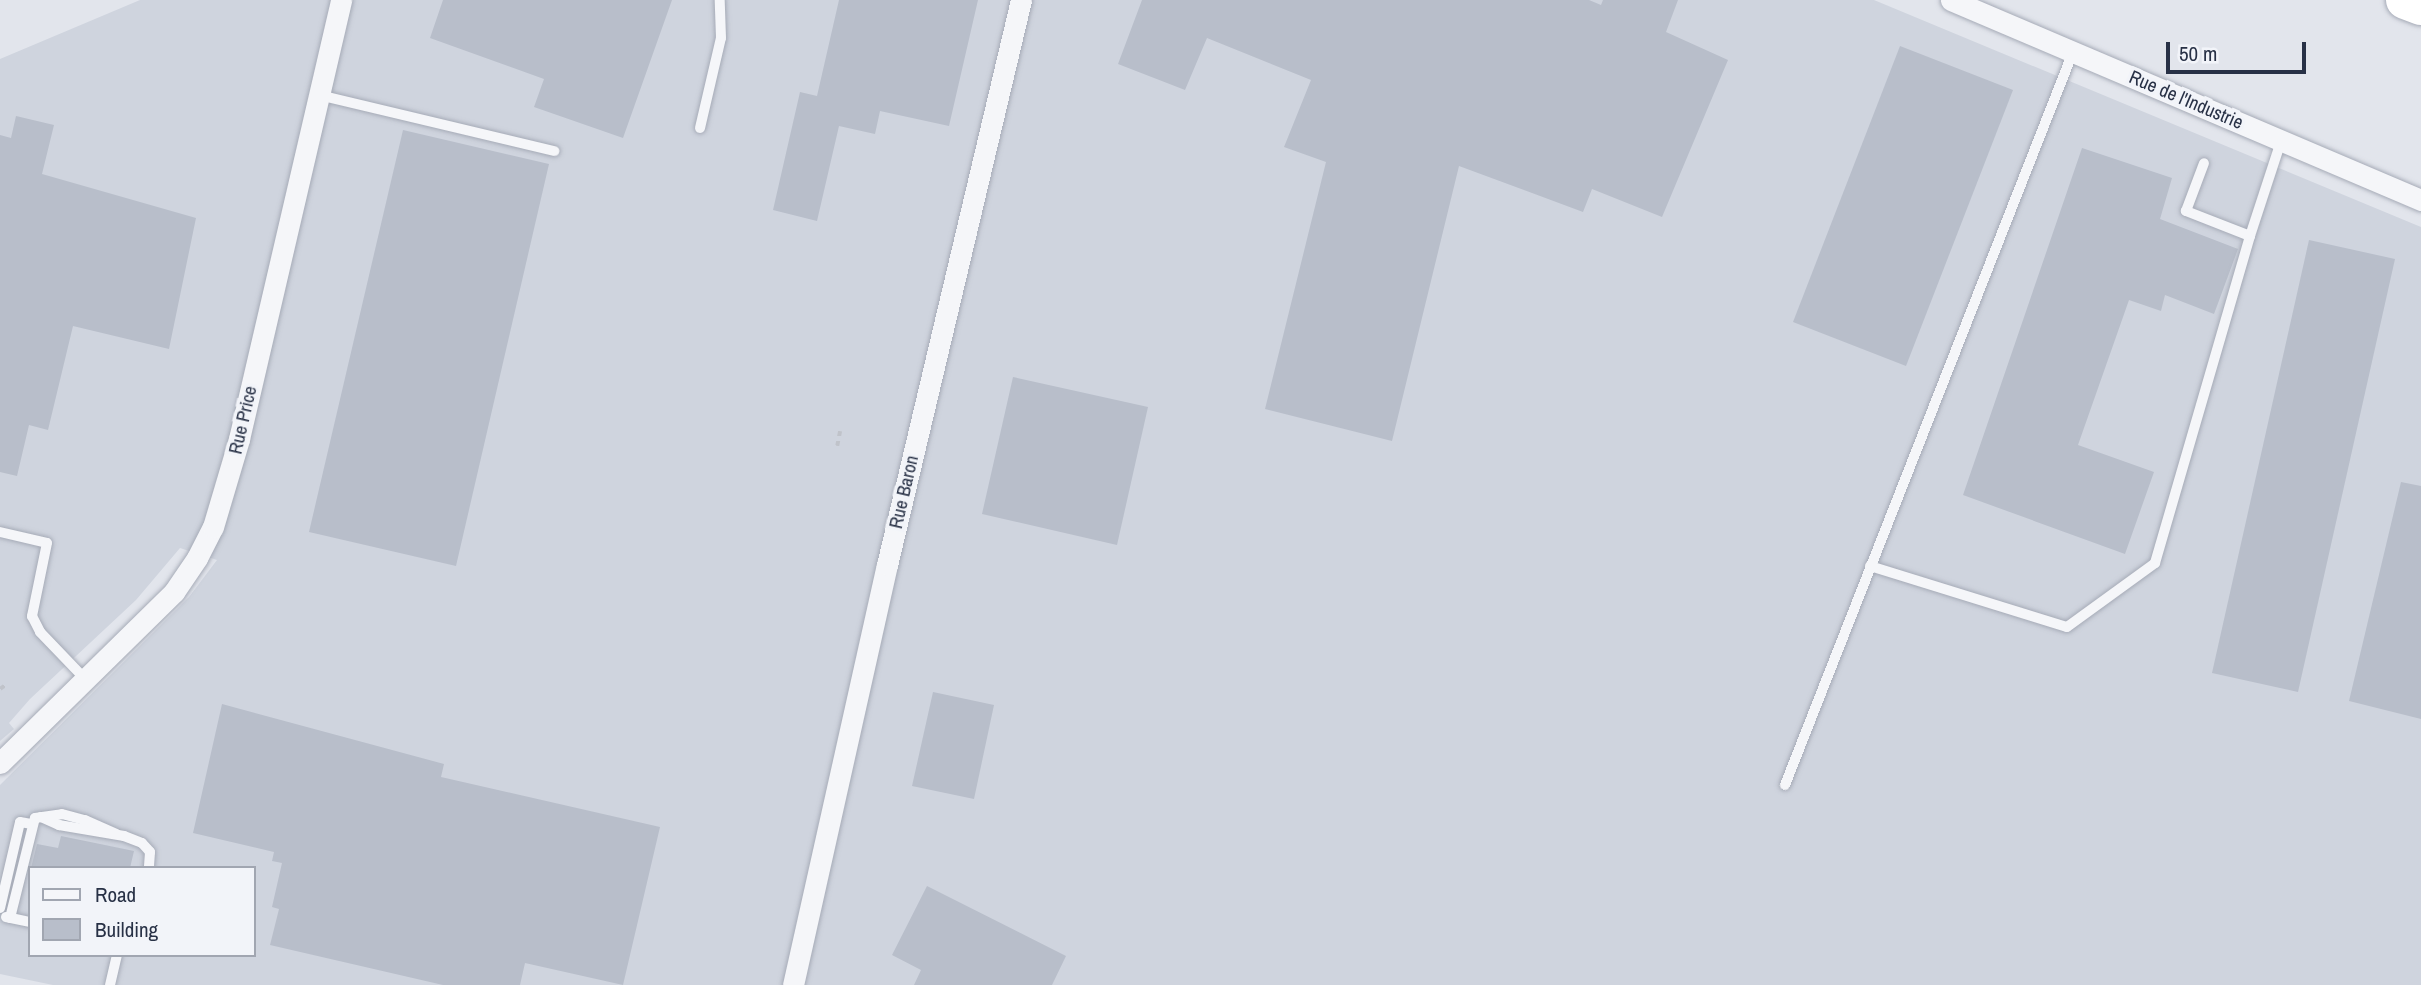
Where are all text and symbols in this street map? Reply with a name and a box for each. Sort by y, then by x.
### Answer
scale bar [2169,28,2309,72]
text: 50 m [2179,39,2217,68]
street label: Rue de l'Industrie [2126,66,2246,134]
street label: Rue Price [224,384,262,456]
street label: Rue Baron [885,453,923,531]
legend [28,866,256,957]
text: Road [95,880,136,909]
text: Building [95,915,158,944]

